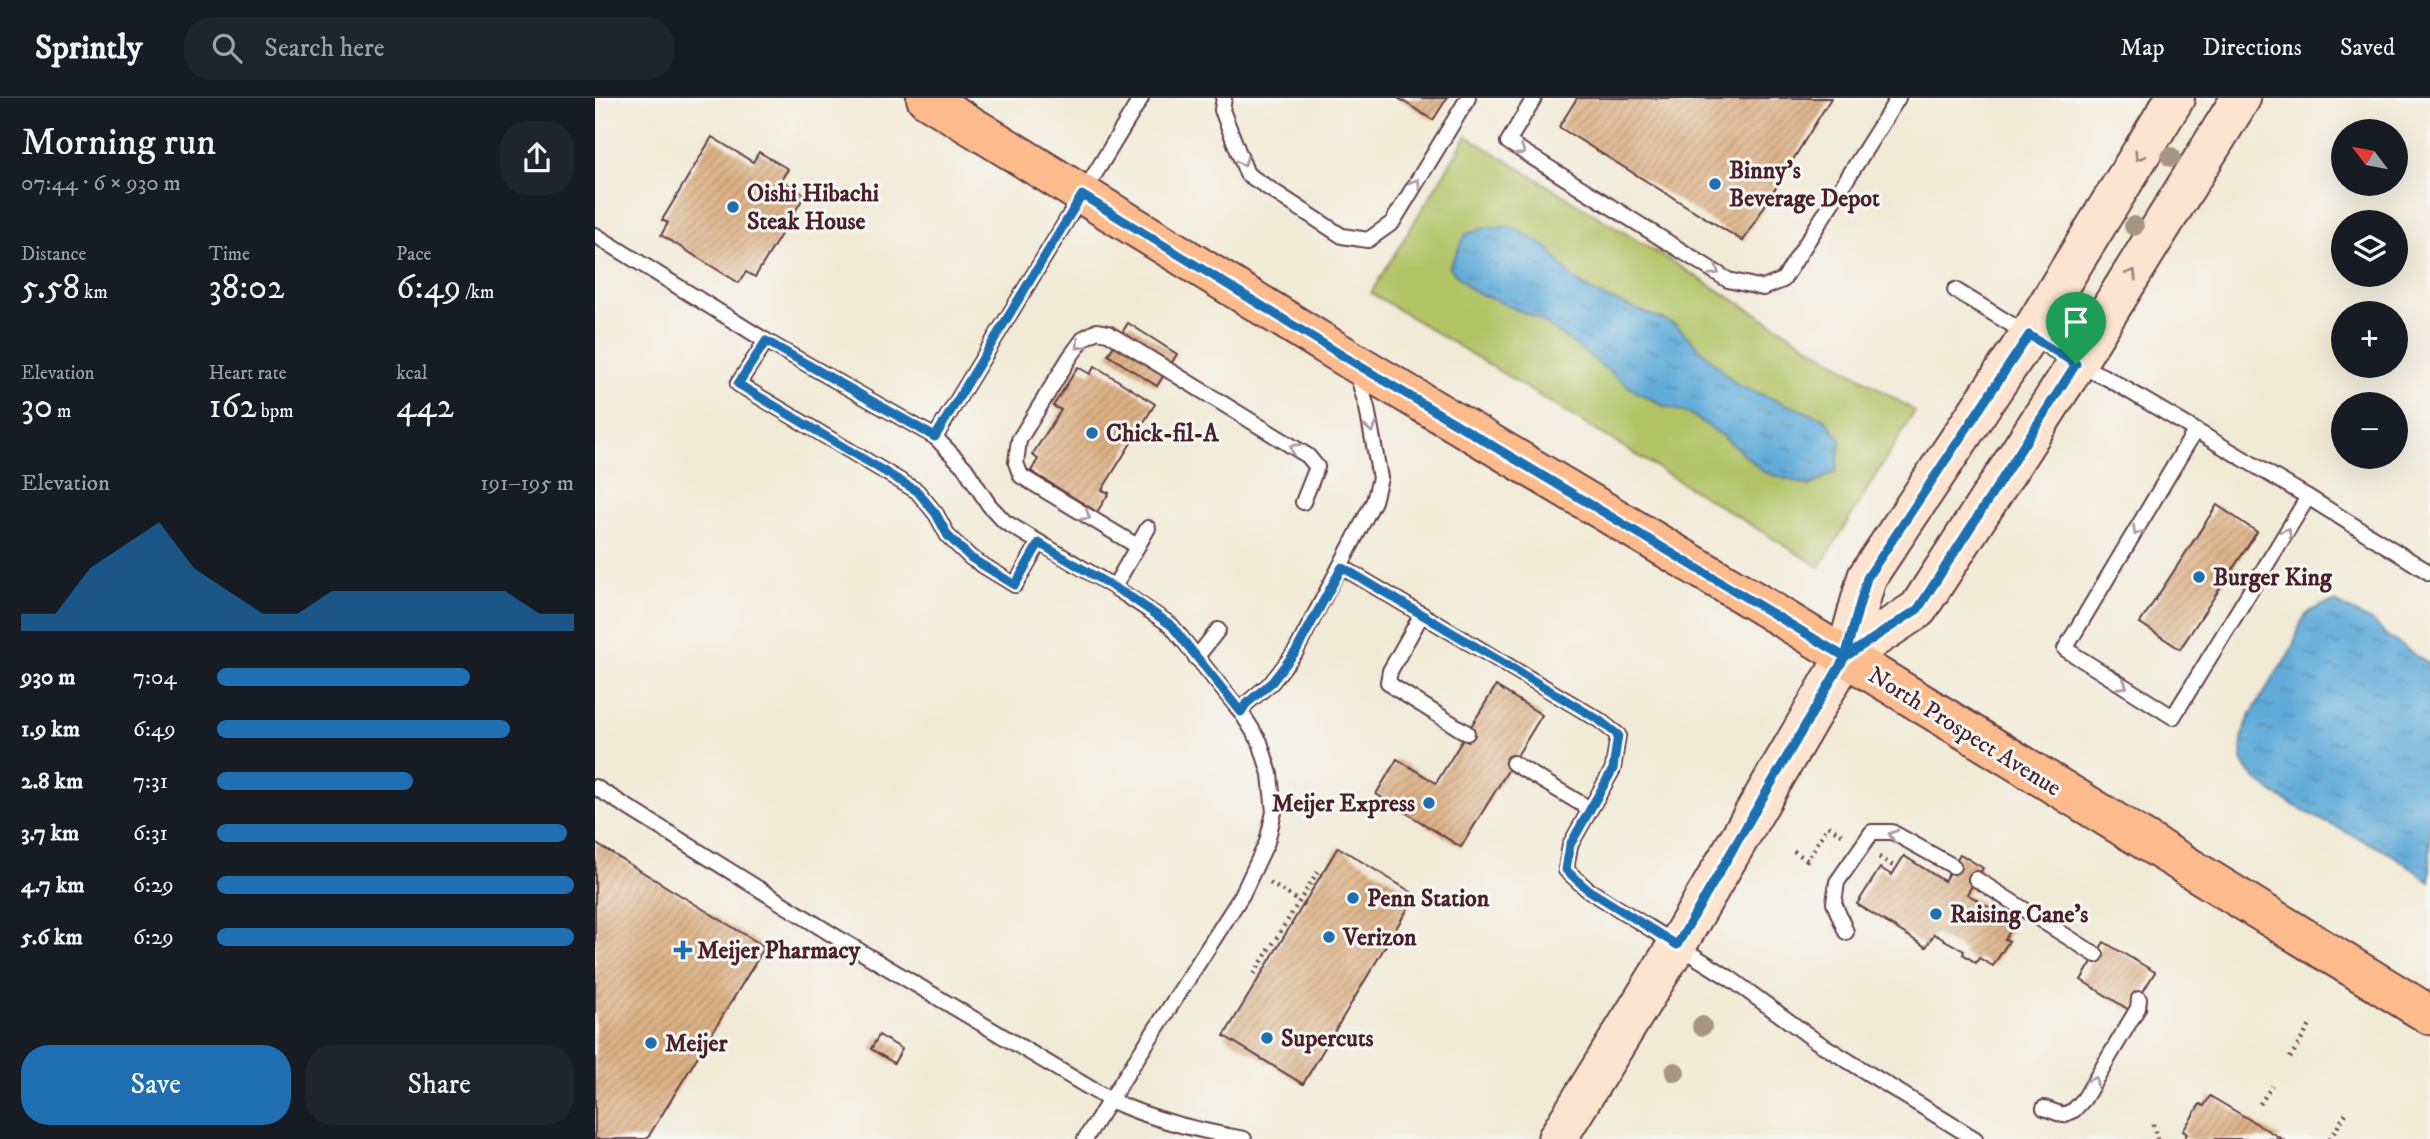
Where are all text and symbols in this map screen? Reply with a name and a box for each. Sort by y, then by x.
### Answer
search box [184,17,674,80]
text: Sprintly [35,28,142,69]
icon: search [208,29,246,67]
text: Search here [264,32,385,65]
text: Map [2120,33,2165,63]
text: Directions [2203,33,2302,63]
text: Saved [2340,33,2395,63]
text: Morning run [21,119,216,167]
north arrow [2331,119,2408,196]
map controls [2331,119,2408,469]
button: share [500,121,574,195]
one-way arrow [1514,143,1527,156]
one-way arrow [2135,149,2148,162]
one-way arrow [1234,156,1248,168]
place label: Binny's Beverage Depot [1729,156,1880,214]
text: 07:44 · 6 × 930 m [21,169,181,198]
marker: Binny's Beverage Depot [1707,176,1723,192]
one-way arrow [1407,178,1420,191]
place label: Oishi Hibachi Steak House [747,179,879,237]
marker: Oishi Hibachi Steak House [725,199,741,215]
button: layers [2331,210,2408,287]
text: Distance [21,243,86,266]
text: Time [209,243,250,266]
text: Pace [396,243,431,266]
one-way arrow [1707,263,1720,276]
text: 5.58 [21,266,80,310]
text: 38:02 [209,266,284,310]
text: 6:49 [396,266,461,310]
one-way arrow [2123,269,2136,282]
text: km [80,281,108,304]
text: /km [461,281,494,304]
pin [2046,292,2106,364]
button: + [2331,301,2408,378]
icon: arrive [2057,303,2095,341]
one-way arrow [1076,337,1088,350]
text: Elevation [21,362,95,385]
text: Heart rate [209,362,287,385]
text: kcal [396,362,428,385]
text: 30 [21,385,53,429]
text: 162 [209,385,257,429]
text: 442 [396,385,454,429]
button: − [2331,392,2408,469]
text: m [53,400,71,423]
text: bpm [257,400,294,423]
place label: Chick-fil-A [1106,419,1219,449]
one-way arrow [1363,422,1378,434]
marker: Chick-fil-A [1084,425,1100,441]
one-way arrow [1289,443,1302,456]
text: Elevation [21,469,110,498]
text: 191–195 m [480,469,574,498]
one-way arrow [1079,507,1092,520]
one-way arrow [2132,523,2145,536]
one-way arrow [2278,527,2291,540]
place label: Burger King [2213,563,2333,593]
marker: Burger King [2191,569,2207,585]
street label: North Prospect Avenue [1862,660,2067,803]
text: 930 m [21,663,76,692]
text: 7:04 [133,663,177,692]
one-way arrow [2115,677,2128,690]
text: 1.9 km [21,715,80,744]
text: 6:49 [133,715,176,744]
text: 2.8 km [21,767,83,796]
text: 7:31 [133,767,168,796]
place label: Meijer Express [1272,789,1415,819]
marker: Meijer Express [1421,795,1437,811]
text: 3.7 km [21,819,79,848]
text: 6:31 [133,819,168,848]
one-way arrow [1887,829,1899,843]
text: 4.7 km [21,871,85,900]
text: 6:29 [133,871,174,900]
place label: Penn Station [1367,884,1490,914]
marker: Penn Station [1345,890,1361,906]
place label: Raising Cane's [1950,900,2088,930]
marker: Raising Cane's [1928,906,1944,922]
text: 5.6 km [21,923,83,952]
text: 6:29 [133,923,174,952]
place label: Verizon [1342,923,1417,953]
marker: Verizon [1321,929,1337,945]
place label: Meijer Pharmacy [697,936,861,966]
marker: Meijer Pharmacy [675,942,691,958]
place label: Supercuts [1281,1024,1374,1054]
place label: Meijer [665,1029,728,1059]
marker: Supercuts [1259,1030,1275,1046]
marker: Meijer [643,1035,659,1051]
button: Save [21,1045,291,1125]
button: Share [305,1045,574,1125]
one-way arrow [2086,1076,2099,1089]

